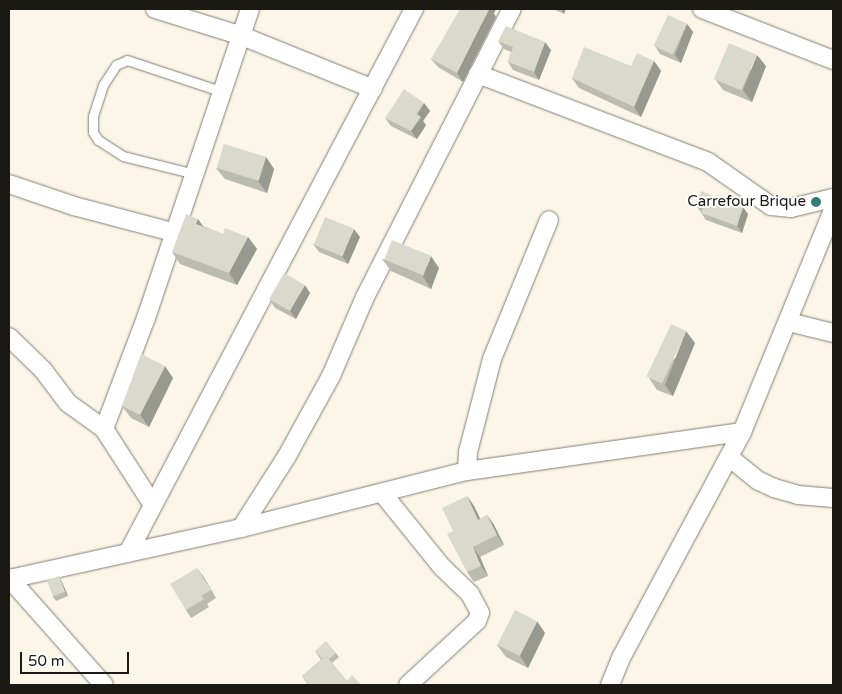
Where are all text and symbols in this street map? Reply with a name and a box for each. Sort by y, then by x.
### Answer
place label: Carrefour Brique [687,193,806,211]
marker: Carrefour Brique [810,196,822,208]
scale bar [22,642,131,674]
text: 50 m [28,652,65,670]

